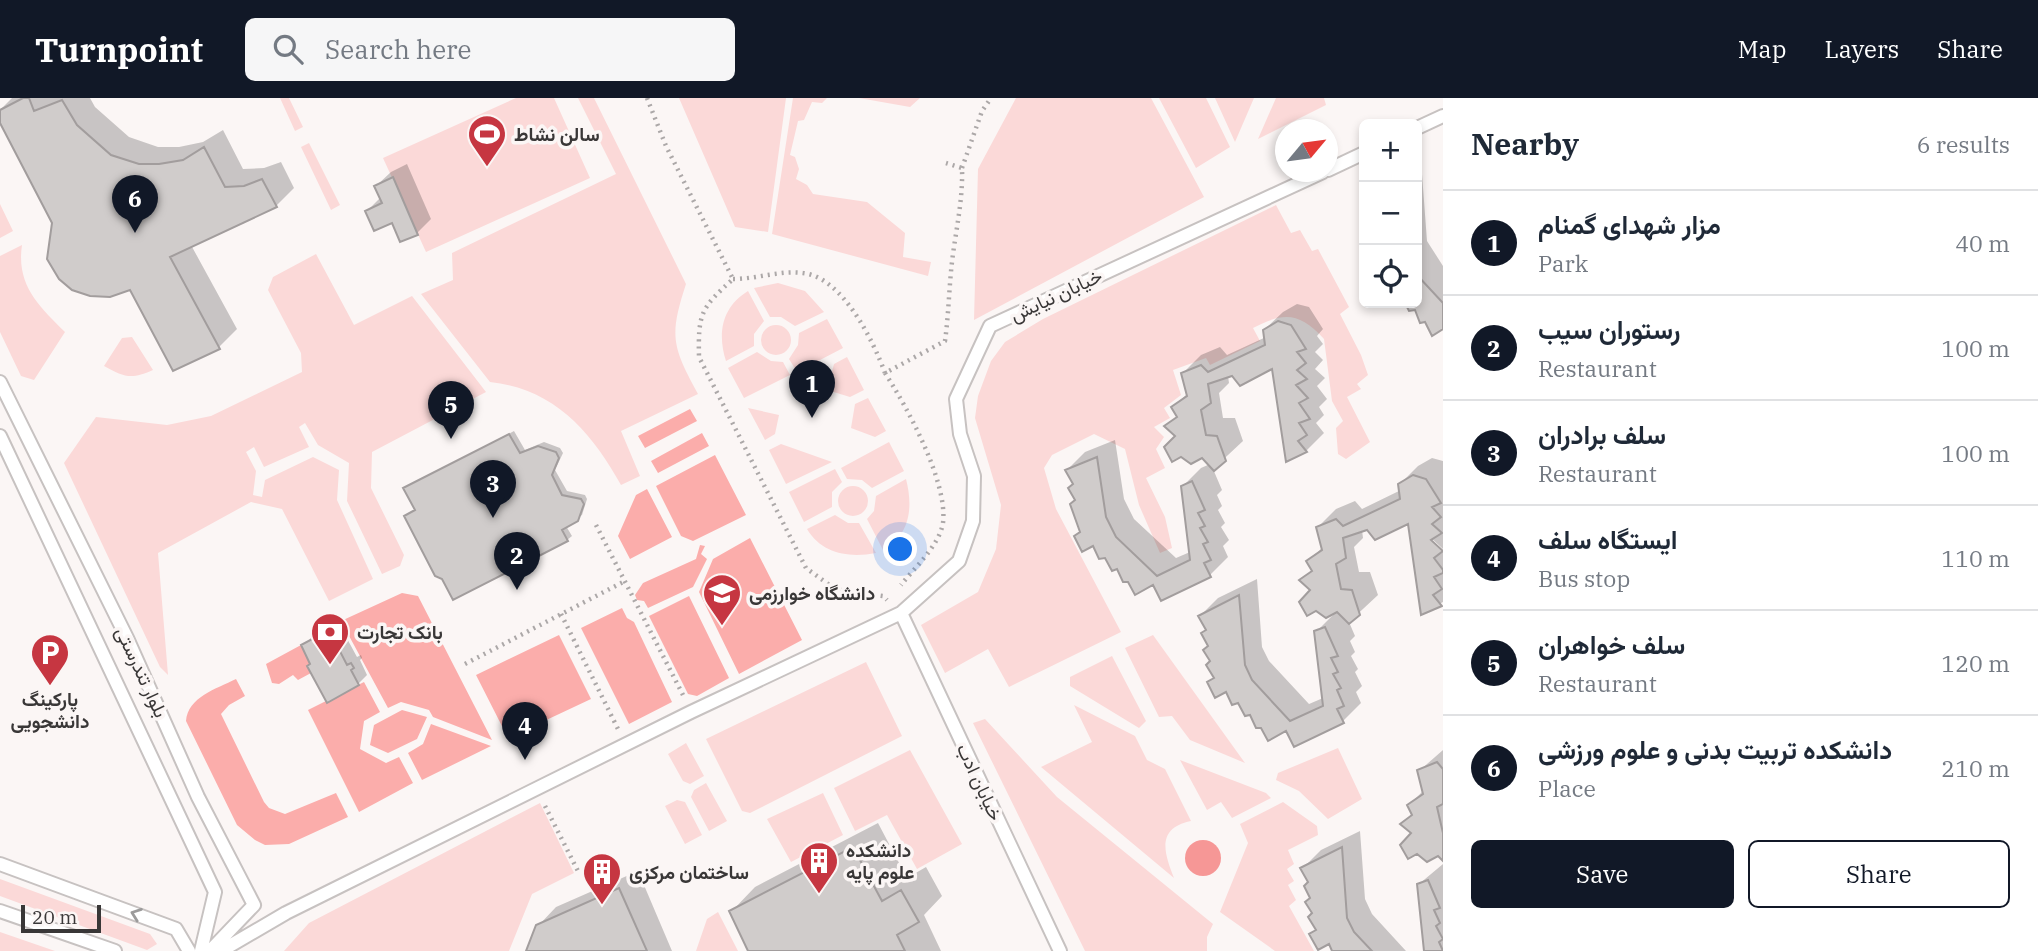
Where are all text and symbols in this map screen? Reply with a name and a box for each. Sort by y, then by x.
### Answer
search box [245,18,735,81]
text: Turnpoint [35,28,203,71]
icon: search [269,30,307,68]
text: Search here [325,32,472,66]
text: Map [1738,33,1786,65]
text: Layers [1824,33,1899,65]
text: Share [1937,33,2003,65]
sports icon: سالن نشاط [466,113,508,168]
north arrow [1275,119,1338,182]
map controls [1359,119,1422,308]
button: + [1359,119,1422,182]
place label: سالن نشاط [514,122,600,146]
text: Nearby [1471,124,1579,163]
text: 6 results [1917,129,2010,159]
pin: 6 [112,175,158,233]
button: − [1359,182,1422,245]
text: مزار شهدای گمنام [1538,207,1721,241]
text: 1 [1487,228,1501,258]
text: 40 m [1955,228,2010,258]
button: locate [1359,245,1422,308]
text: Park [1538,248,1588,278]
street label: خیابان نیایش [1006,263,1106,327]
text: رستوران سیب [1538,312,1680,346]
text: 2 [1487,333,1501,363]
text: 100 m [1941,333,2010,363]
text: Restaurant [1538,353,1657,383]
pin: 1 [789,360,835,418]
pin: 5 [428,381,474,439]
text: سلف برادران [1538,417,1666,451]
text: 3 [1487,438,1501,468]
text: 100 m [1941,438,2010,468]
text: Restaurant [1538,458,1657,488]
pin: 3 [470,460,516,518]
text: ایستگاه سلف [1538,522,1678,556]
pin: 2 [494,532,540,590]
your location [883,532,917,566]
text: 4 [1487,543,1501,573]
text: 110 m [1941,543,2010,573]
text: Bus stop [1538,563,1630,593]
school or university icon: دانشگاه خوارزمی [701,572,743,627]
place label: دانشگاه خوارزمی [749,581,875,606]
bank icon: بانک تجارت [309,611,351,666]
place label: بانک تجارت [357,620,443,645]
street label: بلوار تندرستی [111,623,173,721]
text: سلف خواهران [1538,627,1685,661]
parking icon: پارکینگ دانشجویی [29,632,71,687]
text: 5 [1487,648,1501,678]
text: 120 m [1941,648,2010,678]
text: Restaurant [1538,668,1657,698]
place label: پارکینگ دانشجویی [11,687,89,734]
pin: 4 [502,702,548,760]
text: دانشکده تربیت بدنی و علوم ورزشی [1538,732,1892,766]
street label: خیابان ادب [952,740,1008,824]
text: 6 [1487,753,1501,783]
text: 210 m [1941,753,2010,783]
text: Place [1538,773,1596,803]
place label: دانشکده علوم پایه [846,838,914,886]
building icon: دانشکده علوم پایه [798,840,840,895]
button: Save [1471,840,1734,908]
button: Share [1748,840,2010,908]
building icon: ساختمان مرکزی [581,851,623,906]
place label: ساختمان مرکزی [629,860,749,885]
scale bar [21,902,102,934]
text: 20 m [32,905,77,929]
one-way arrow [130,909,142,923]

